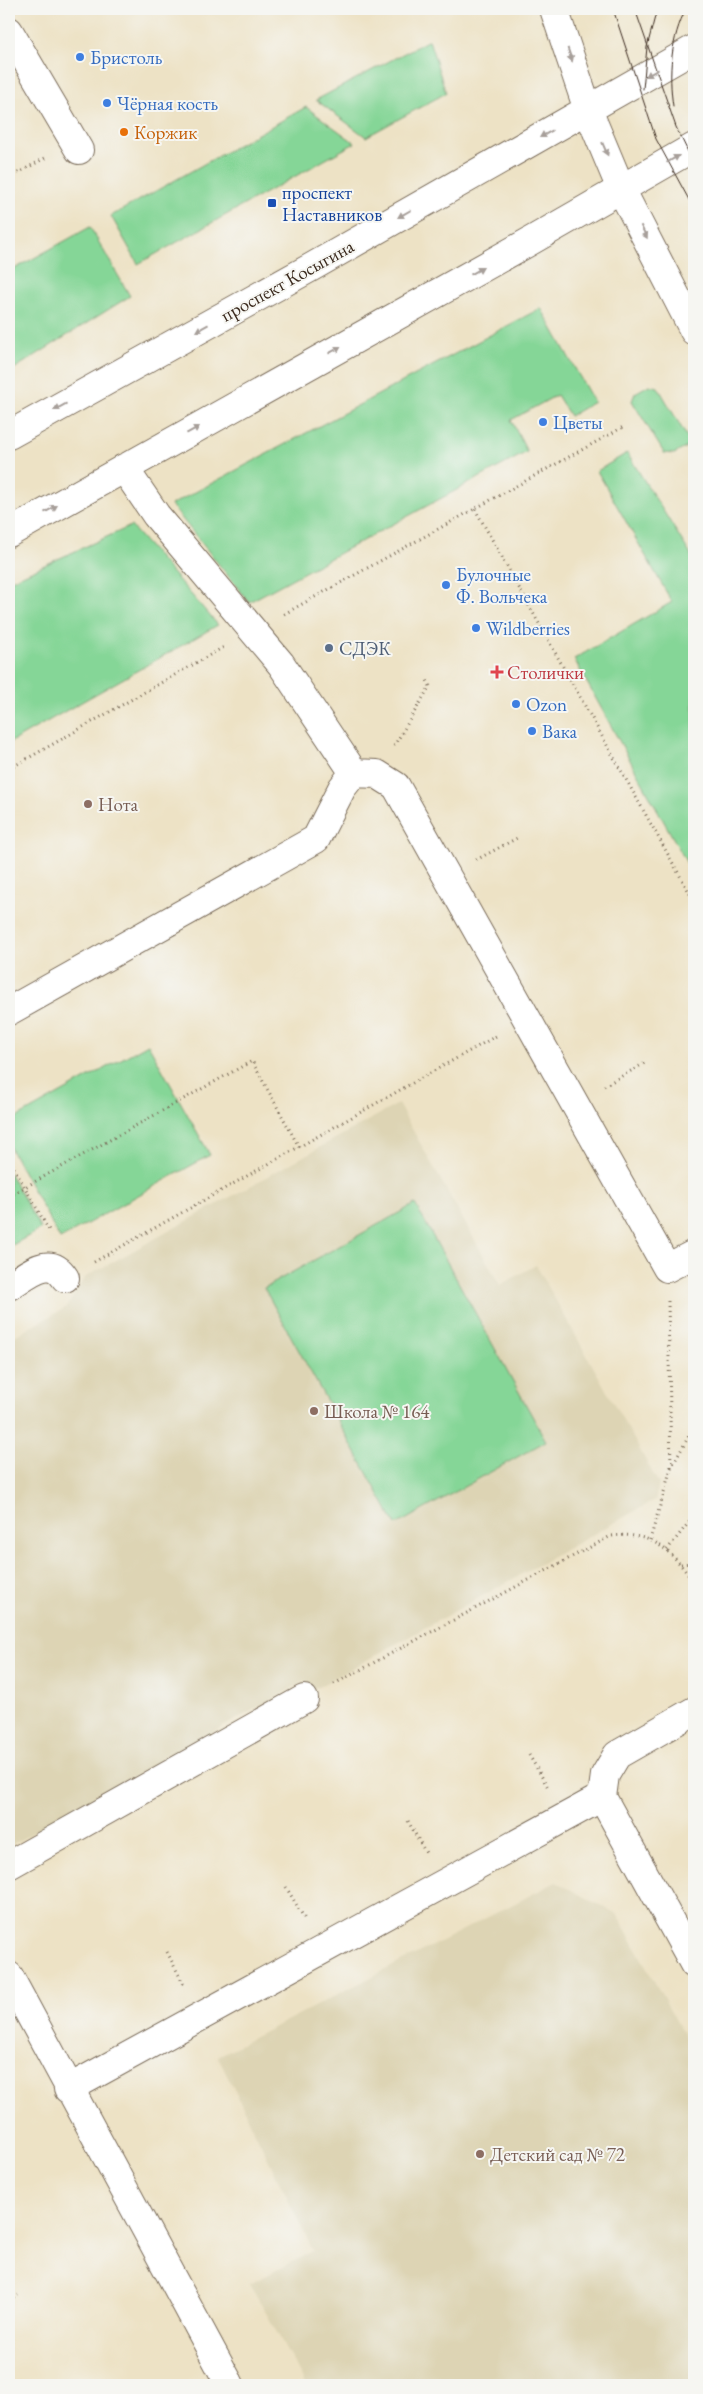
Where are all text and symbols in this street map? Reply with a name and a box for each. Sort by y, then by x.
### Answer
place label: Бристоль [90,45,163,70]
one-way arrow [566,48,574,63]
marker: Бристоль [74,51,86,63]
one-way arrow [645,69,659,77]
place label: Чёрная кость [117,91,219,116]
marker: Чёрная кость [101,97,113,109]
place label: Коржик [134,120,197,145]
marker: Коржик [118,126,130,138]
one-way arrow [538,130,553,138]
one-way arrow [602,142,609,157]
one-way arrow [666,155,680,164]
place label: проспект Наставников [282,180,382,227]
marker: проспект Наставников [266,197,278,209]
one-way arrow [398,209,411,218]
one-way arrow [640,225,648,239]
street label: проспект Косыгина [216,233,359,327]
one-way arrow [470,267,484,276]
one-way arrow [194,324,209,332]
one-way arrow [328,346,342,355]
one-way arrow [52,403,67,411]
place label: Цветы [553,410,603,435]
marker: Цветы [537,416,549,428]
one-way arrow [186,425,200,434]
one-way arrow [45,504,58,513]
place label: Булочные Ф. Вольчека [456,562,548,609]
marker: Булочные Ф. Вольчека [440,579,452,591]
place label: Wildberries [486,616,570,641]
marker: Wildberries [470,622,482,634]
place label: СДЭК [339,636,391,661]
marker: СДЭК [323,642,335,654]
place label: Столички [507,660,584,685]
marker: Столички [491,666,503,678]
place label: Ozon [526,692,567,717]
marker: Ozon [510,698,522,710]
place label: Вака [542,719,578,744]
marker: Вака [526,725,538,737]
place label: Нота [98,792,139,817]
marker: Нота [82,798,94,810]
place label: Школа № 164 [324,1399,430,1424]
marker: Школа № 164 [308,1405,320,1417]
place label: Детский сад № 72 [490,2142,625,2167]
marker: Детский сад № 72 [474,2148,486,2160]

